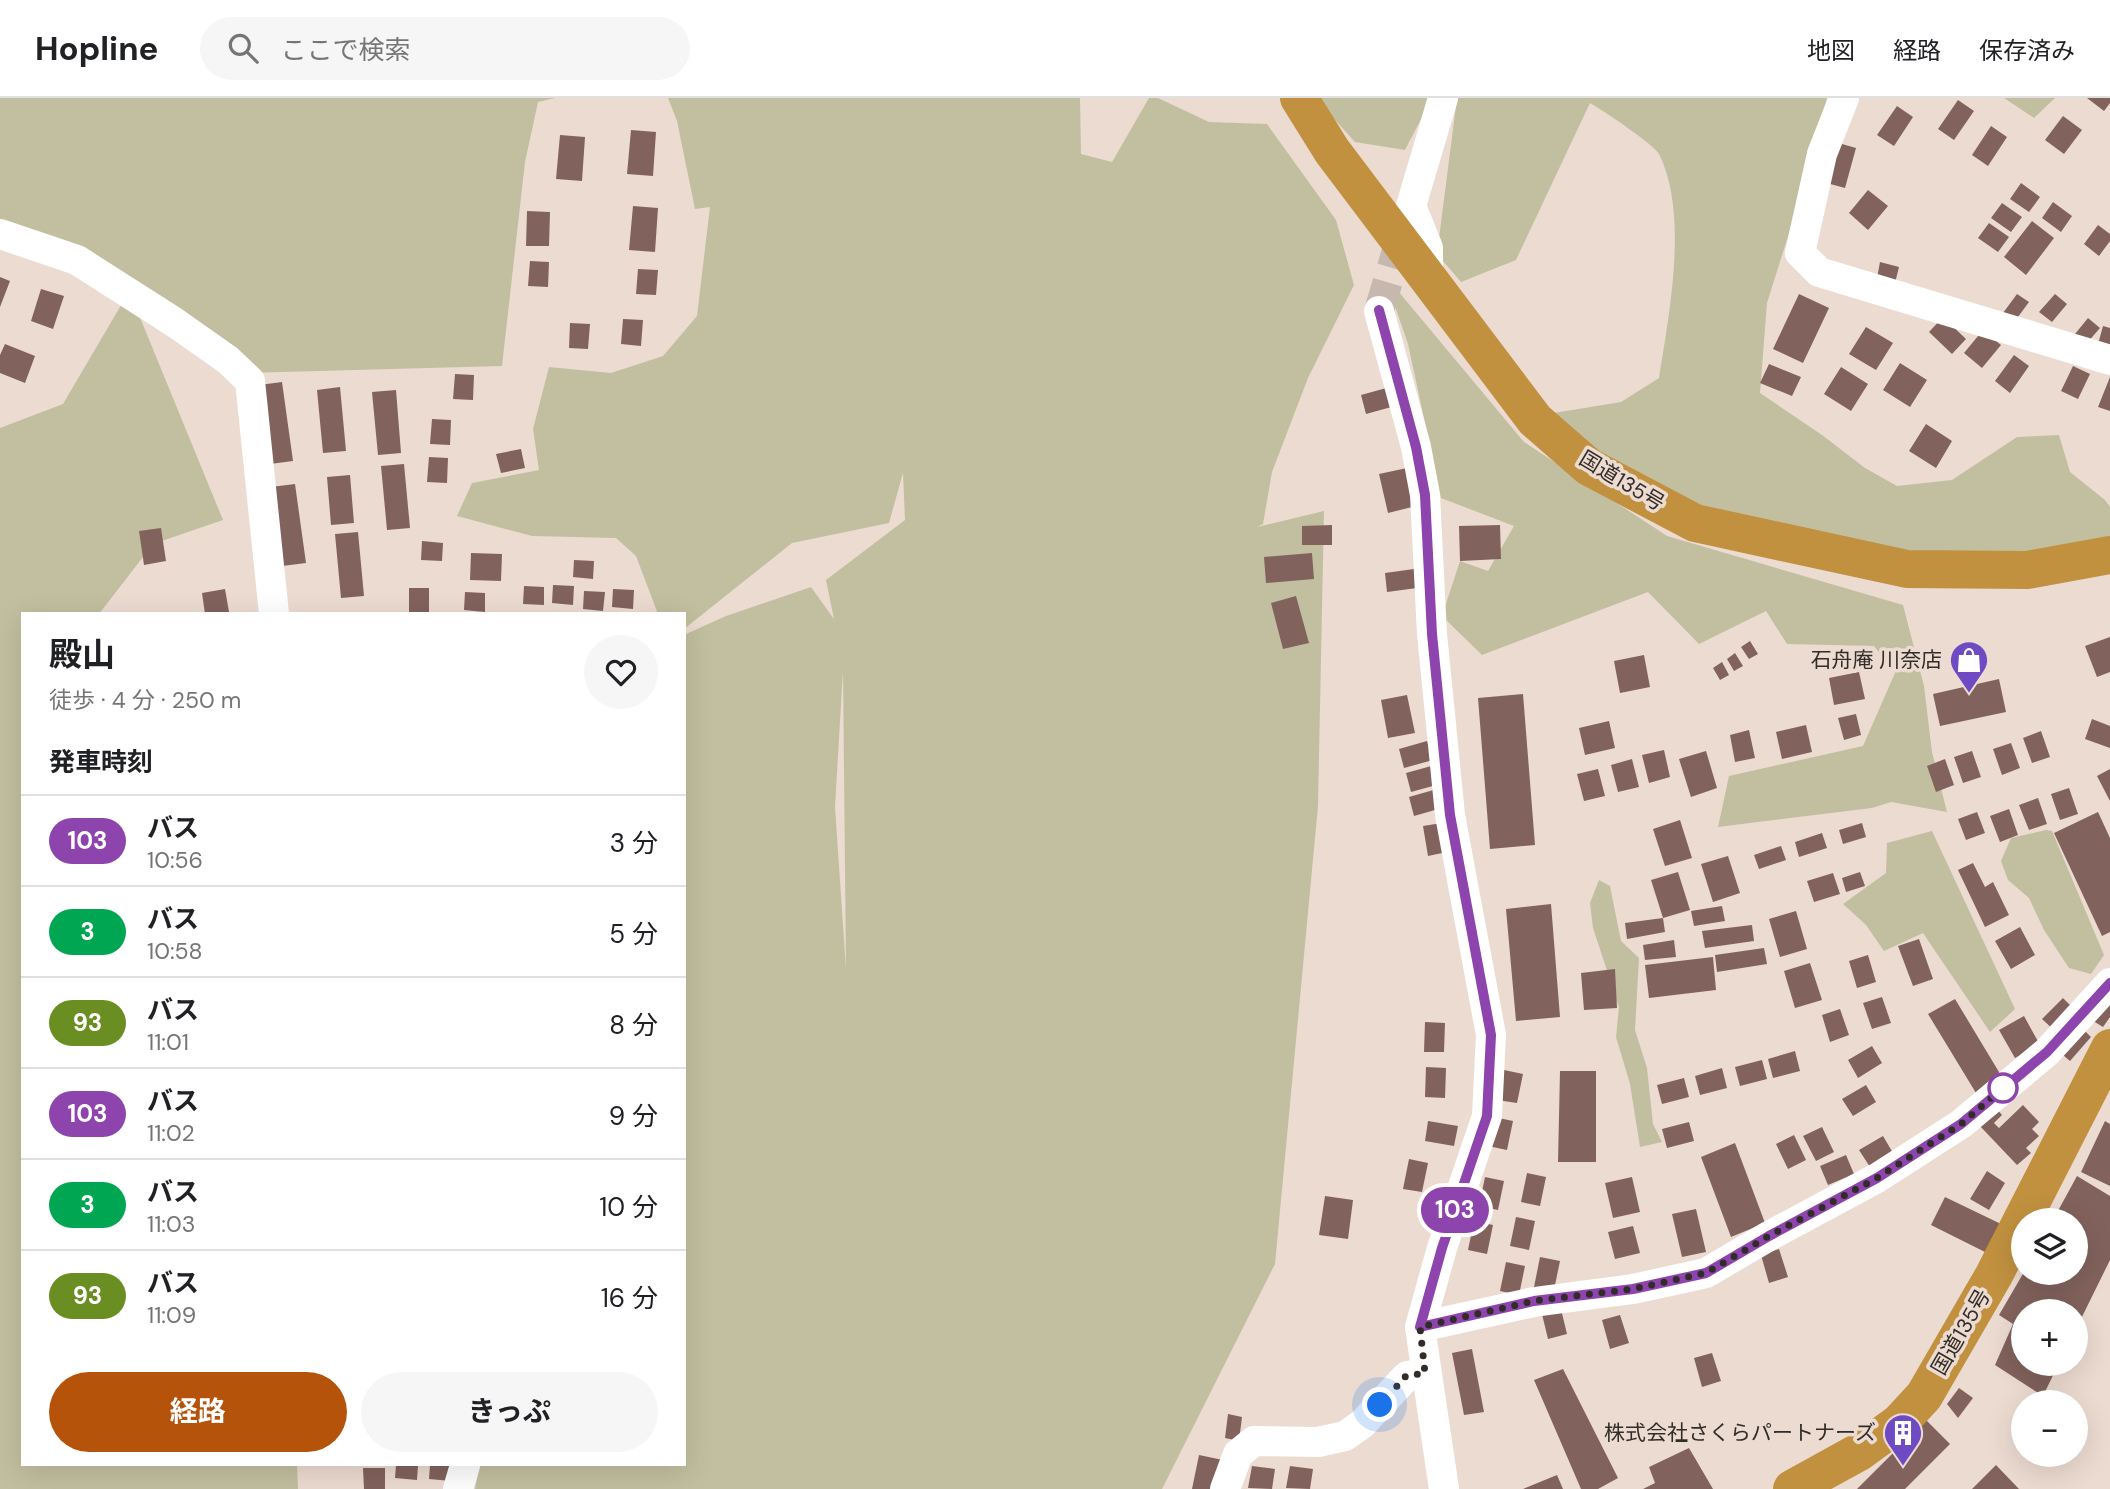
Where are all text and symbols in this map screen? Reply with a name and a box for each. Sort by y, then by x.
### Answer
search box [200,17,690,80]
text: Hopline [35,27,158,70]
icon: search [224,29,262,67]
text: ここで検索 [280,33,410,67]
text: 地図 [1807,35,1855,66]
text: 経路 [1893,35,1941,66]
text: 保存済み [1979,35,2075,66]
street label: 国道135号 [1574,445,1670,517]
text: 殿山 [49,633,115,676]
button: heart [584,635,658,709]
shop icon: 石舟庵 川奈店 [1948,639,1990,694]
place label: 石舟庵 川奈店 [1810,646,1942,674]
text: 徒歩 · 4 分 · 250 m [49,685,241,715]
text: 発車時刻 [49,745,153,779]
text: バス [147,811,199,845]
text: 103 [67,825,108,856]
text: 3 分 [610,826,658,860]
text: 10:56 [147,845,203,875]
text: バス [147,902,199,936]
text: 3 [80,916,95,947]
text: 5 分 [609,917,658,951]
text: 10:58 [147,936,203,966]
text: バス [147,993,199,1027]
text: 93 [73,1007,102,1038]
text: 8 分 [609,1008,658,1042]
text: 11:01 [147,1027,189,1057]
unlabelled marker [1988,1073,2018,1103]
text: バス [147,1084,199,1118]
text: 103 [67,1098,108,1129]
text: 9 分 [609,1099,658,1133]
text: 11:02 [147,1118,195,1148]
text: バス [147,1175,199,1209]
line badge: 103 [1415,1187,1495,1233]
text: 3 [80,1189,95,1220]
text: 10 分 [599,1190,658,1224]
text: 103 [1435,1194,1475,1225]
map controls [2011,1208,2088,1467]
button: layers [2011,1208,2088,1285]
text: 11:03 [147,1209,195,1239]
text: バス [147,1266,199,1300]
text: 93 [73,1280,102,1311]
text: 16 分 [601,1281,658,1315]
street label: 国道135号 [1925,1284,1997,1380]
button: + [2011,1299,2088,1376]
text: 11:09 [147,1300,196,1330]
button: 経路 [49,1372,347,1452]
button: きっぷ [361,1372,658,1452]
your location [1362,1387,1397,1422]
button: − [2011,1390,2088,1467]
building icon: 株式会社さくらパートナーズ [1882,1412,1924,1467]
place label: 株式会社さくらパートナーズ [1604,1419,1876,1447]

